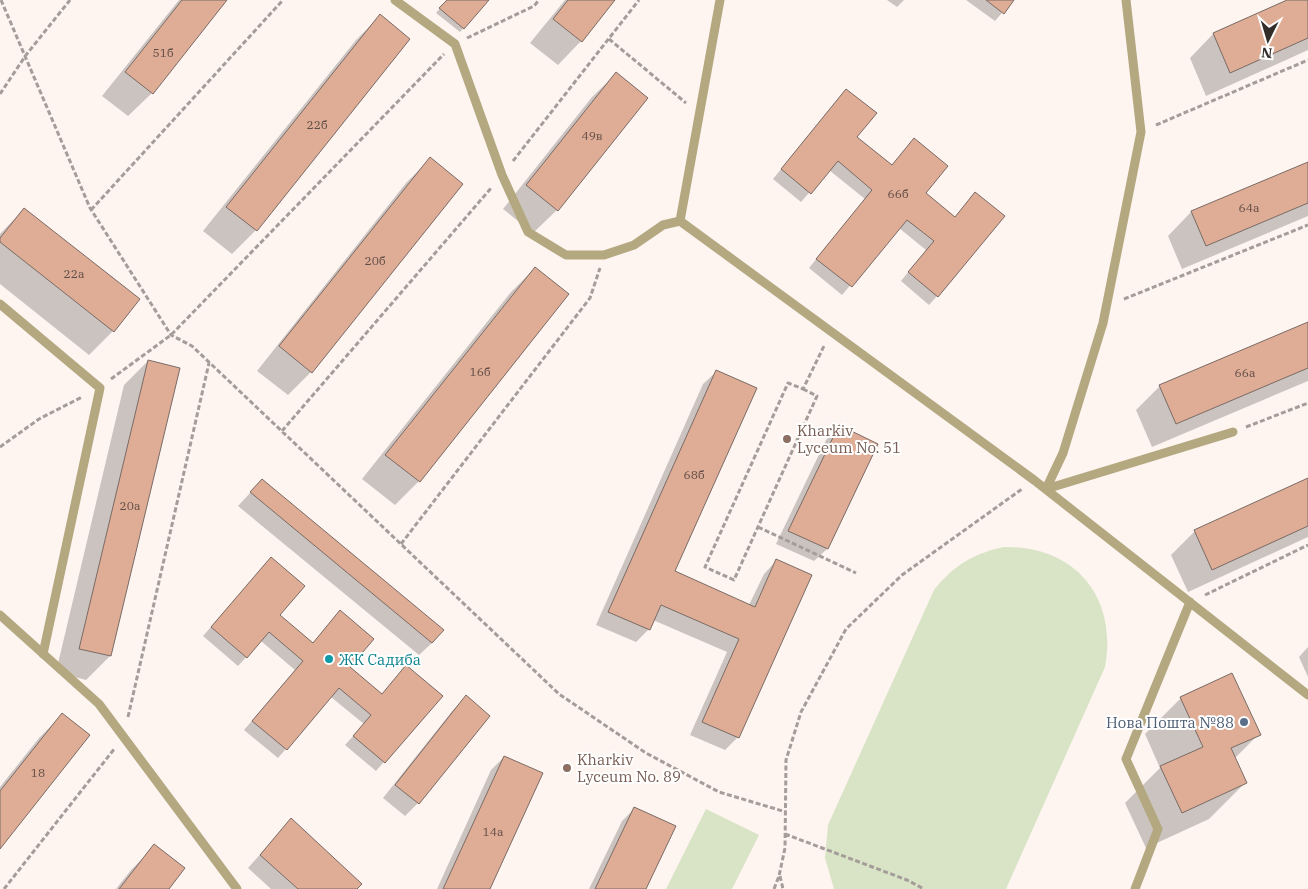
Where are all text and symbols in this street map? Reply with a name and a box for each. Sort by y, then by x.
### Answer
north arrow [1243,15,1293,65]
text: N [1261,44,1273,62]
house number: 51б [153,45,174,60]
house number: 22б [307,117,328,132]
house number: 49в [581,128,603,143]
house number: 66б [888,186,909,201]
house number: 64а [1239,200,1260,215]
house number: 20б [365,253,386,268]
house number: 22а [64,266,85,281]
house number: 16б [470,364,491,379]
house number: 66а [1235,365,1256,380]
place label: Kharkiv Lyceum No. 51 [797,421,901,457]
marker: Kharkiv Lyceum No. 51 [781,433,793,445]
house number: 68б [684,467,705,482]
house number: 20а [120,498,141,513]
place label: ЖК Садиба [339,650,421,669]
marker: ЖК Садиба [323,653,335,665]
place label: Нова Пошта №88 [1106,713,1234,732]
marker: Нова Пошта №88 [1238,716,1250,728]
place label: Kharkiv Lyceum No. 89 [577,750,681,786]
marker: Kharkiv Lyceum No. 89 [561,762,573,774]
house number: 18 [31,765,45,780]
house number: 14а [483,824,504,839]

